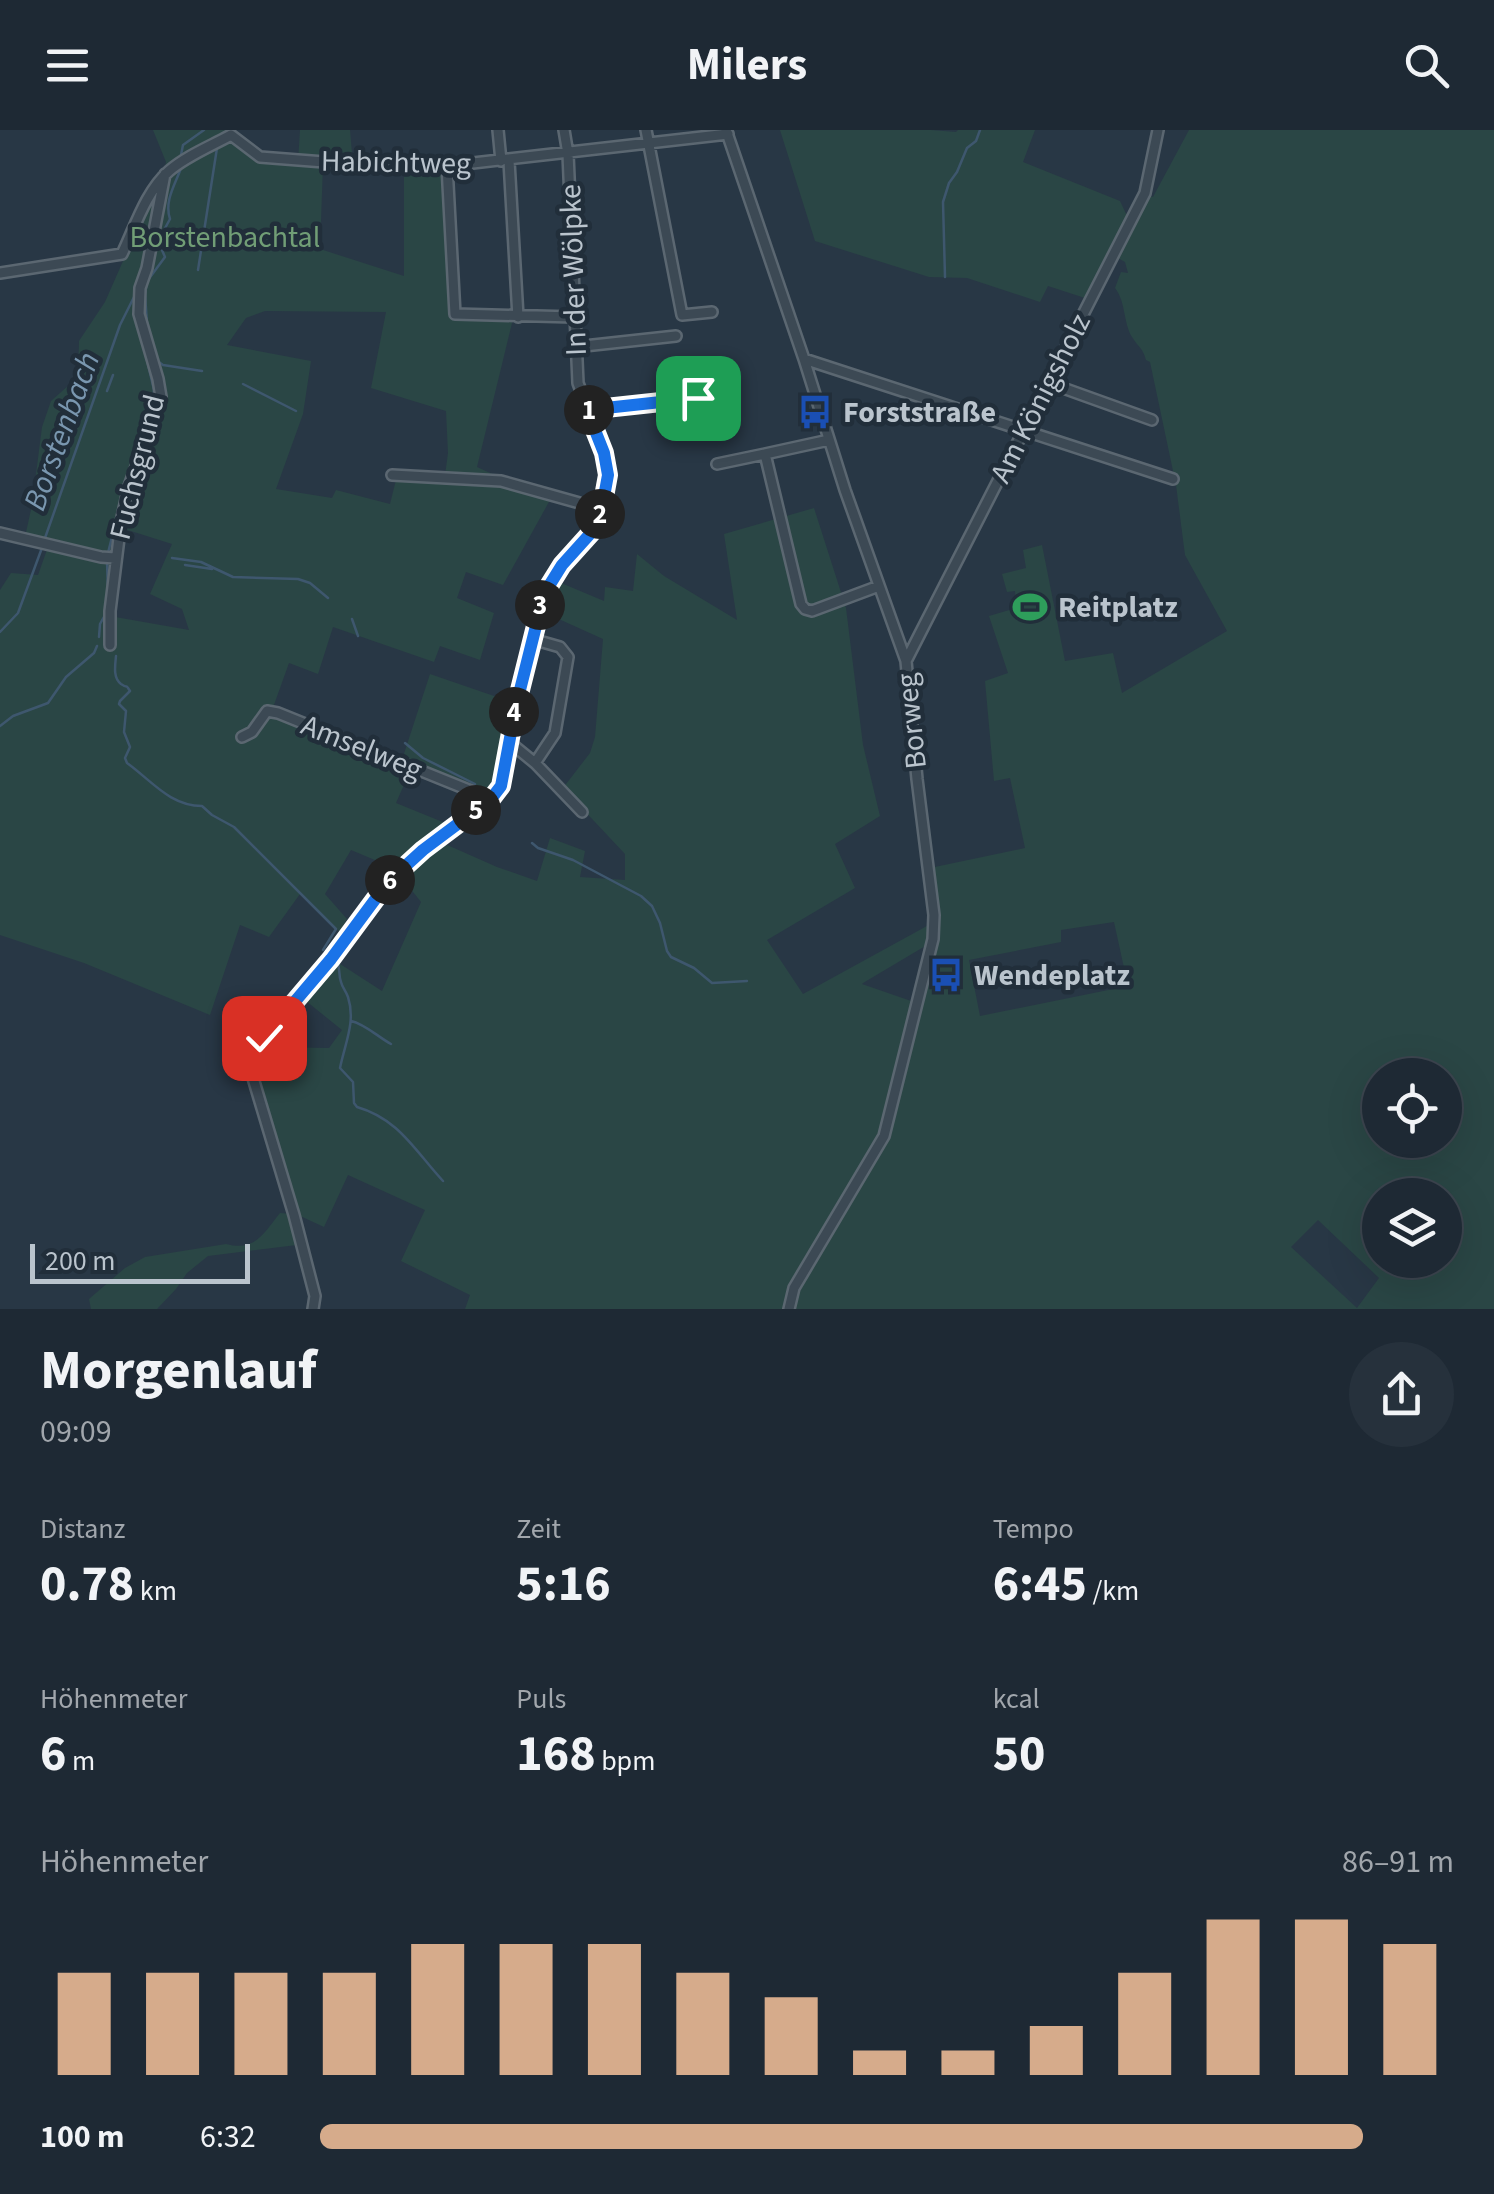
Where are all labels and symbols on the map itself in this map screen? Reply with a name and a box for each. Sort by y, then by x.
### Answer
street label: Habichtweg [321,140,471,185]
street label: In der Wölpke [549,183,598,356]
park label: Borstenbachtal [130,216,320,259]
street label: Am Königsholz [979,306,1102,490]
water label: Borstenbach [12,346,112,517]
pin [656,356,741,441]
pin: 1 [564,385,614,435]
street label: Fuchsgrund [99,390,176,544]
place label: Forststraße [843,391,996,434]
bus stop icon: Forststraße [796,393,834,431]
pin: 2 [575,489,625,539]
pin: 3 [515,580,565,630]
place label: Reitplatz [1058,586,1178,629]
sports icon: Reitplatz [1011,588,1049,626]
street label: Borweg [885,671,938,771]
pin: 4 [489,687,539,737]
street label: Amselweg [295,704,429,791]
pin: 5 [451,785,501,835]
pin: 6 [365,855,415,905]
place label: Wendeplatz [974,954,1130,997]
bus stop icon: Wendeplatz [927,956,965,994]
pin [222,996,307,1081]
scale bar [30,1239,250,1284]

